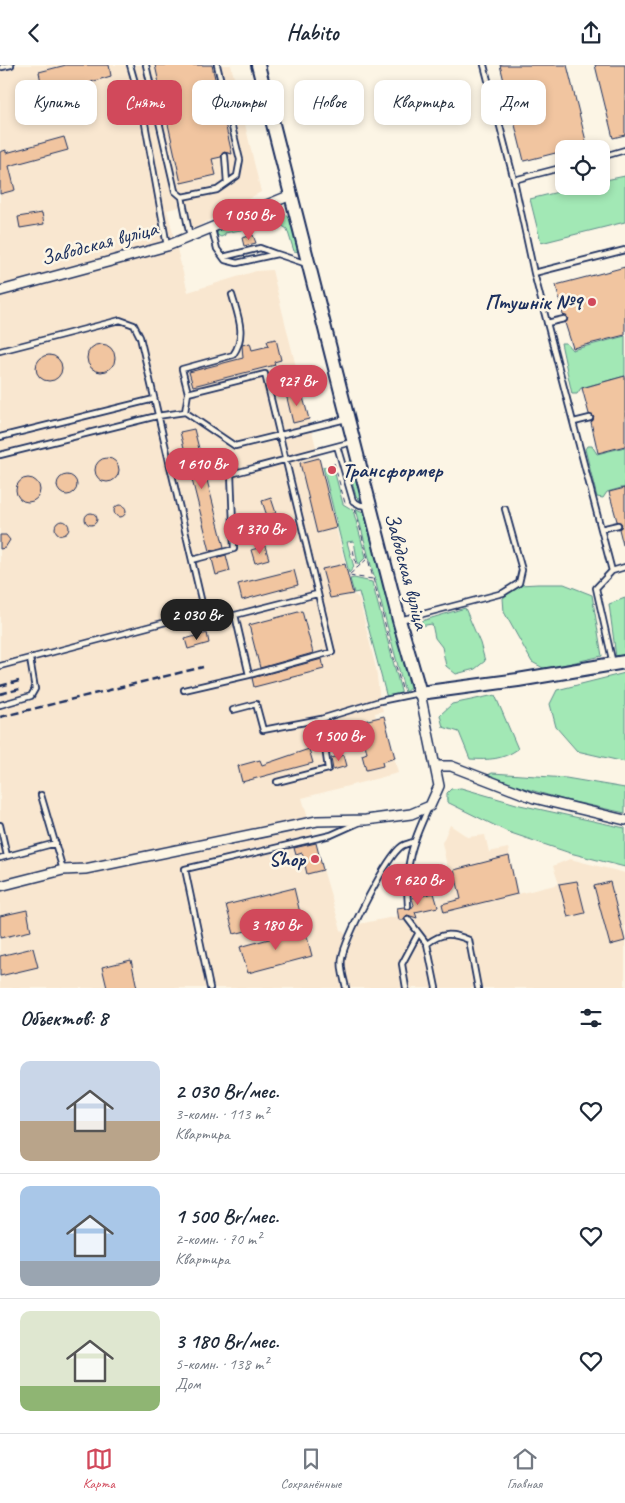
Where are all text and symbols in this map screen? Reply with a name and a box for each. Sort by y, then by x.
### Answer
icon: back [20,19,48,47]
text: Habito [287,19,338,47]
icon: share [577,19,605,47]
chip: Купить [15,80,97,125]
chip: Снять [107,80,182,125]
chip: Фильтры [192,80,284,125]
chip: Новое [294,80,364,125]
chip: Квартира [374,80,471,125]
chip: Дом [481,80,546,125]
map controls [555,140,610,195]
button: locate [555,140,610,195]
pin: 1 050 Br [197,199,301,241]
text: 1 050 Br [224,205,274,225]
street label: Заводская вуліца [38,214,162,271]
place label: Птушнік №9 [485,289,585,315]
marker: Птушнік №9 [586,296,598,308]
pin: 927 Br [256,365,338,407]
text: 927 Br [277,371,317,391]
pin: 1 610 Br [150,447,254,490]
text: 1 610 Br [176,454,228,474]
place label: Трансформер [342,457,444,483]
marker: Трансформер [326,464,338,476]
street label: Заводская вуліца [379,510,436,634]
pin: 1 370 Br [208,513,312,555]
text: 1 370 Br [235,519,285,539]
pin: 2 030 Br [145,599,249,641]
text: 2 030 Br [172,605,222,625]
pin: 1 500 Br [287,719,391,762]
text: 1 500 Br [314,726,364,746]
place label: Shop [269,846,307,872]
marker: Shop [309,853,321,865]
pin: 1 620 Br [366,863,470,906]
text: 1 620 Br [392,870,444,890]
pin: 3 180 Br [224,909,328,951]
text: 3 180 Br [251,915,301,935]
icon: filters [577,1004,605,1032]
text: Объектов: 8 [20,1005,108,1031]
text: 2 030 Br/мес. [175,1078,279,1104]
icon: home [60,1081,120,1141]
icon: heart [577,1097,605,1125]
text: 3-комн. · 113 m² [175,1104,268,1124]
text: Квартира [175,1124,230,1144]
text: 1 500 Br/мес. [175,1203,279,1229]
icon: home [60,1206,120,1266]
icon: heart [577,1222,605,1250]
text: 2-комн. · 70 m² [175,1229,261,1249]
text: Квартира [175,1249,230,1269]
text: 3 180 Br/мес. [175,1328,279,1354]
icon: home [60,1331,120,1391]
icon: heart [577,1347,605,1375]
text: 5-комн. · 138 m² [175,1354,268,1374]
text: Дом [175,1374,201,1394]
tab: Карта [83,1445,115,1492]
tab: Сохранённые [281,1445,341,1492]
tab: Главная [507,1445,542,1492]

